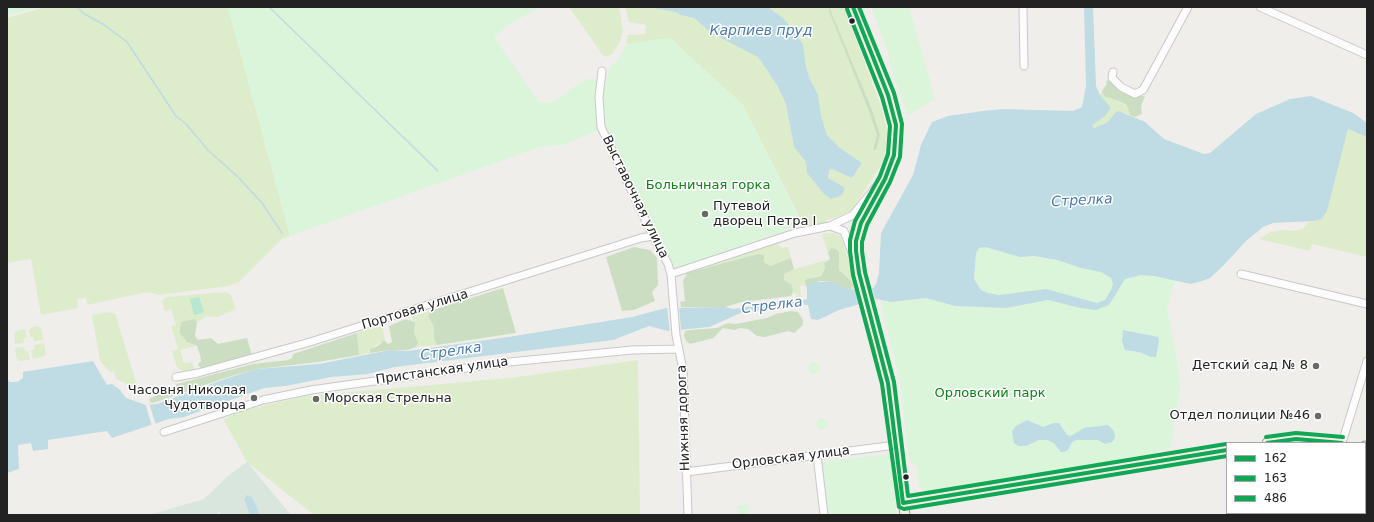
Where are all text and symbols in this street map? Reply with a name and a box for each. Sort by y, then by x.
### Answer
unlabelled marker [847,16,857,26]
water label: Карпиев пруд [710,23,812,39]
street label: Выставочная улица [598,133,672,261]
park label: Больничная горка [646,178,770,194]
water label: Стрелка [1051,191,1113,211]
place label: Путевой дворец Петра I [713,199,816,230]
marker: Путевой дворец Петра I [700,209,710,219]
street label: Портовая улица [360,286,470,334]
water label: Стрелка [740,294,804,318]
water label: Стрелка [419,339,483,365]
street label: Пристанская улица [375,354,509,388]
place label: Детский сад № 8 [1192,358,1308,374]
marker: Детский сад № 8 [1311,361,1321,371]
street label: Нижняя дорога [674,365,694,471]
place label: Часовня Николая Чудотворца [128,383,246,414]
park label: Орловский парк [934,386,1046,402]
place label: Морская Стрельна [324,391,452,407]
marker: Часовня Николая Чудотворца [249,393,259,403]
marker: Морская Стрельна [311,394,321,404]
place label: Отдел полиции №46 [1170,408,1310,424]
marker: Отдел полиции №46 [1313,411,1323,421]
legend [1226,442,1366,514]
street label: Орловская улица [731,443,851,473]
text: 162 [1264,451,1287,465]
text: 163 [1264,471,1287,485]
unlabelled marker [901,472,911,482]
text: 486 [1264,491,1287,505]

